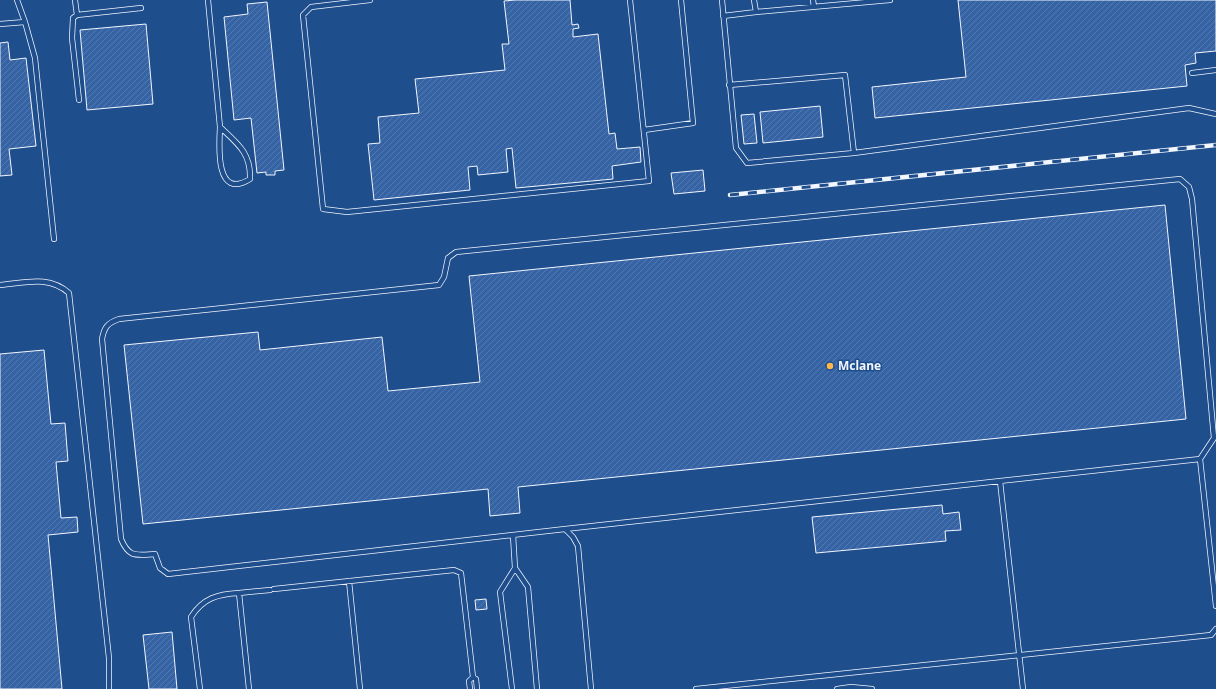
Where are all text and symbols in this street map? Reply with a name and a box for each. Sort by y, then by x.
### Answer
place label: Mclane [838,357,881,374]
marker: Mclane [825,361,835,371]

